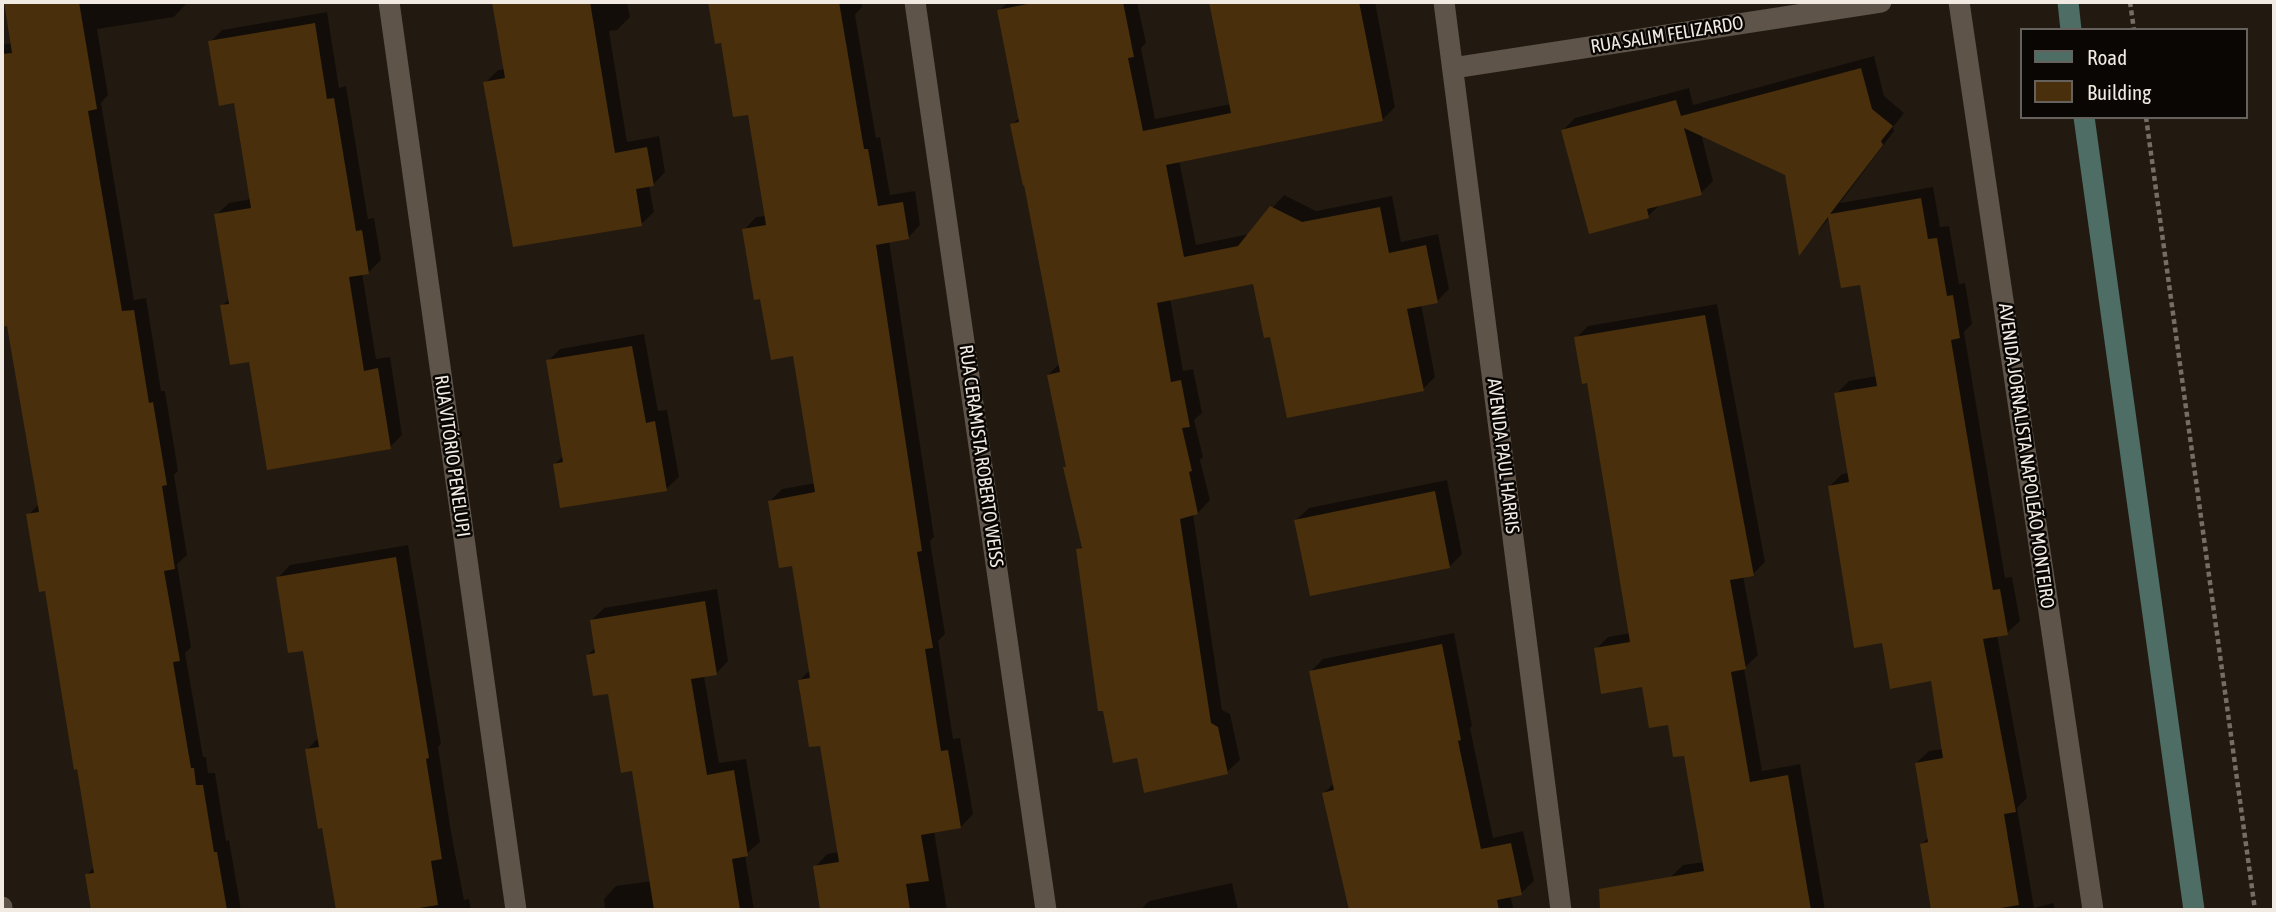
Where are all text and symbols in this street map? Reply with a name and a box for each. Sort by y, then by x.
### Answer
street label: RUA SALIM FELIZARDO [1589,12,1745,58]
legend [2021,28,2248,119]
text: Road [2087,45,2127,69]
text: Building [2087,80,2151,104]
street label: AVENIDA JORNALISTA NAPOLEÃO MONTEIRO [1993,302,2059,610]
street label: RUA CERAMISTA ROBERTO WEISS [954,343,1008,569]
street label: RUA VITÓRIO PENELUPI [429,374,475,538]
street label: AVENIDA PAUL HARRIS [1482,377,1524,535]

